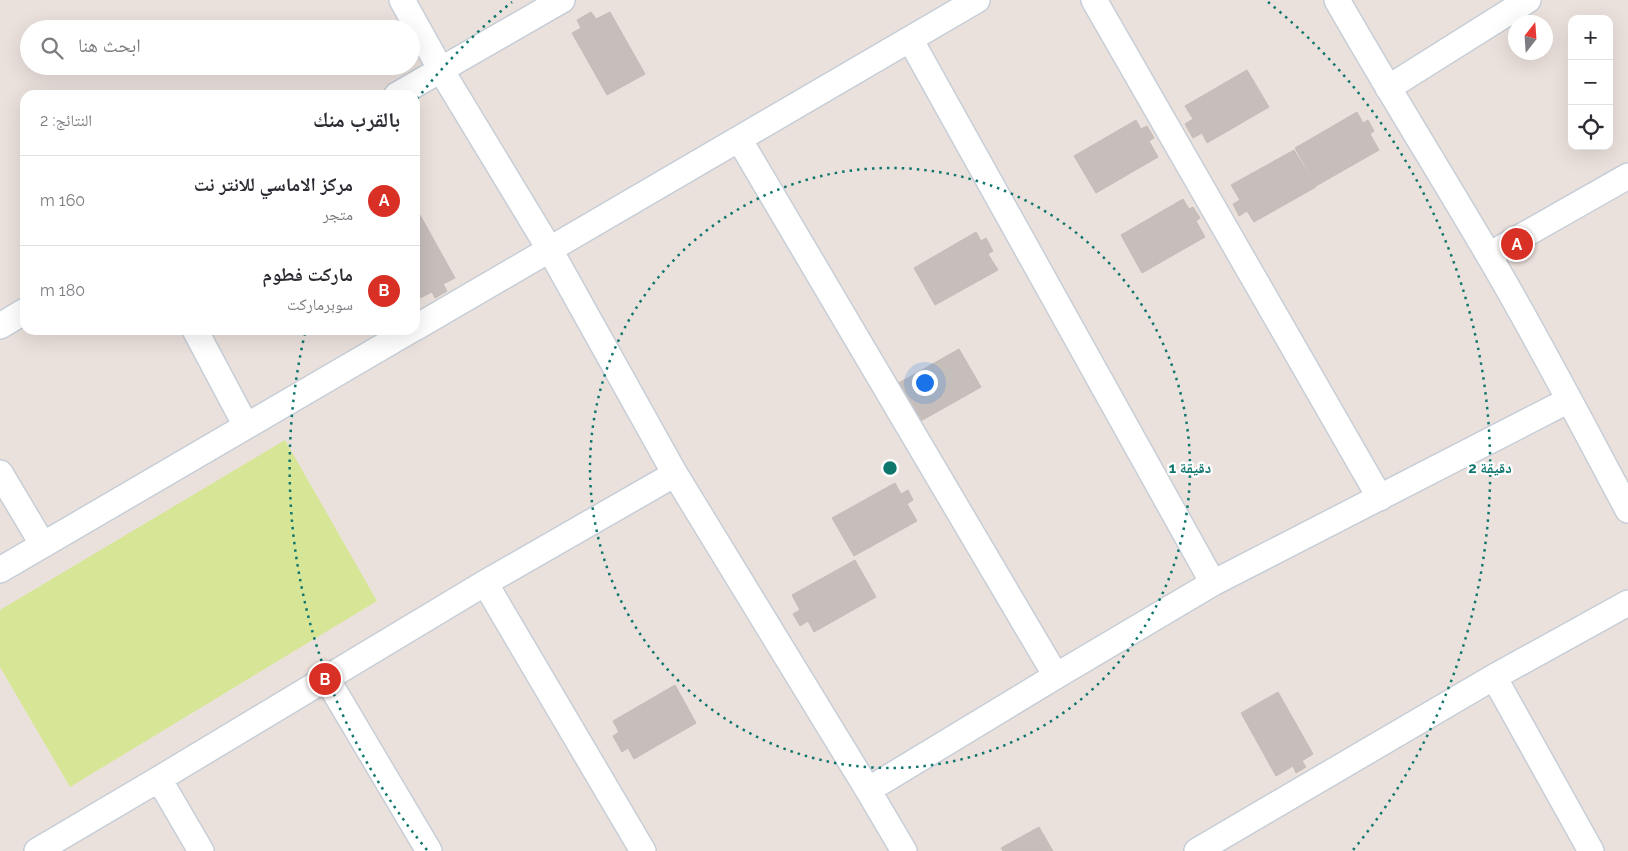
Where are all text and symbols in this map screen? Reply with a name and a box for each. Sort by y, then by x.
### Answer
north arrow [1508,15,1553,60]
map controls [1568,15,1613,150]
button: + [1568,15,1613,60]
search box [20,20,420,75]
icon: search [38,34,66,62]
text: ابحث هنا [78,34,141,56]
button: − [1568,60,1613,105]
button: locate [1568,105,1613,150]
text: بالقرب منك [313,107,400,132]
text: النتائج: 2 [40,111,92,130]
text: مركز الاماسي للانتر نت [194,173,353,195]
text: 160 m [40,191,85,210]
text: A [379,191,389,210]
text: متجر [323,205,353,224]
pin: A [1501,225,1533,263]
text: ماركت فطوم [263,263,353,285]
text: 180 m [40,281,85,300]
text: B [379,281,389,300]
text: سوبرماركت [287,295,353,314]
your location [912,370,938,396]
centre of rings [881,459,899,477]
text: 1 دقيقة [1169,459,1211,477]
text: 2 دقيقة [1468,459,1512,477]
pin: B [309,660,341,698]

